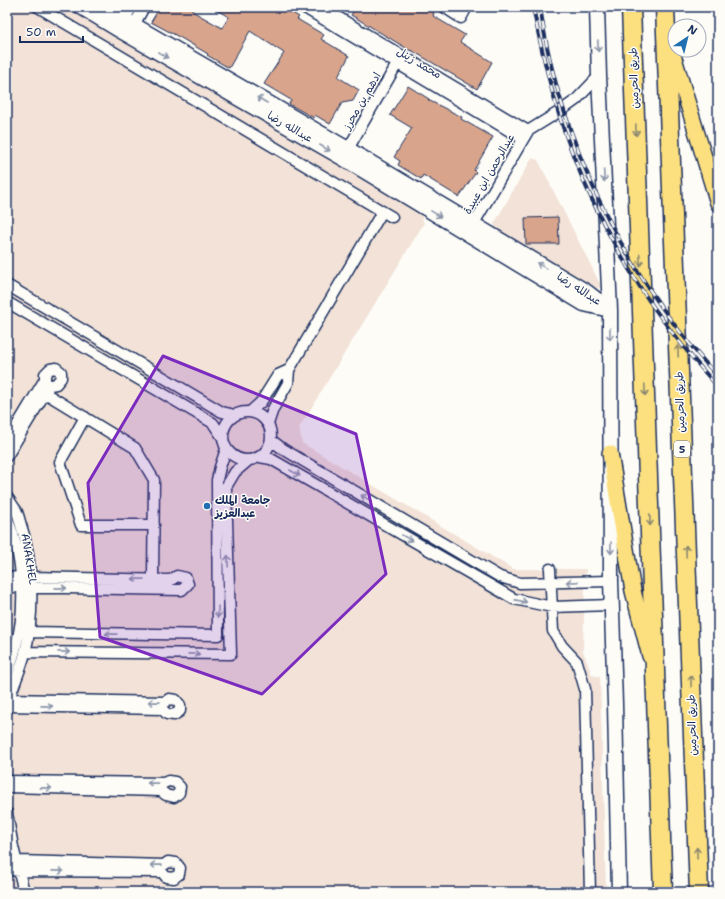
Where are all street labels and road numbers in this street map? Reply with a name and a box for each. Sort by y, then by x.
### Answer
street label: محمد زينل [394,44,444,82]
street label: طريق الحرمين [625,47,643,109]
street label: ادهم بن محرز [339,70,385,134]
street label: عبدالله رضا [265,108,316,146]
street label: عبدالرحمن ابن عبيدة [460,131,518,217]
street label: عبدالله رضا [554,269,604,309]
street label: طريق الحرمين [671,371,689,433]
road number: 5 [674,441,690,457]
street label: ANAKHEL [18,532,40,586]
street label: طريق الحرمين [683,694,701,756]

